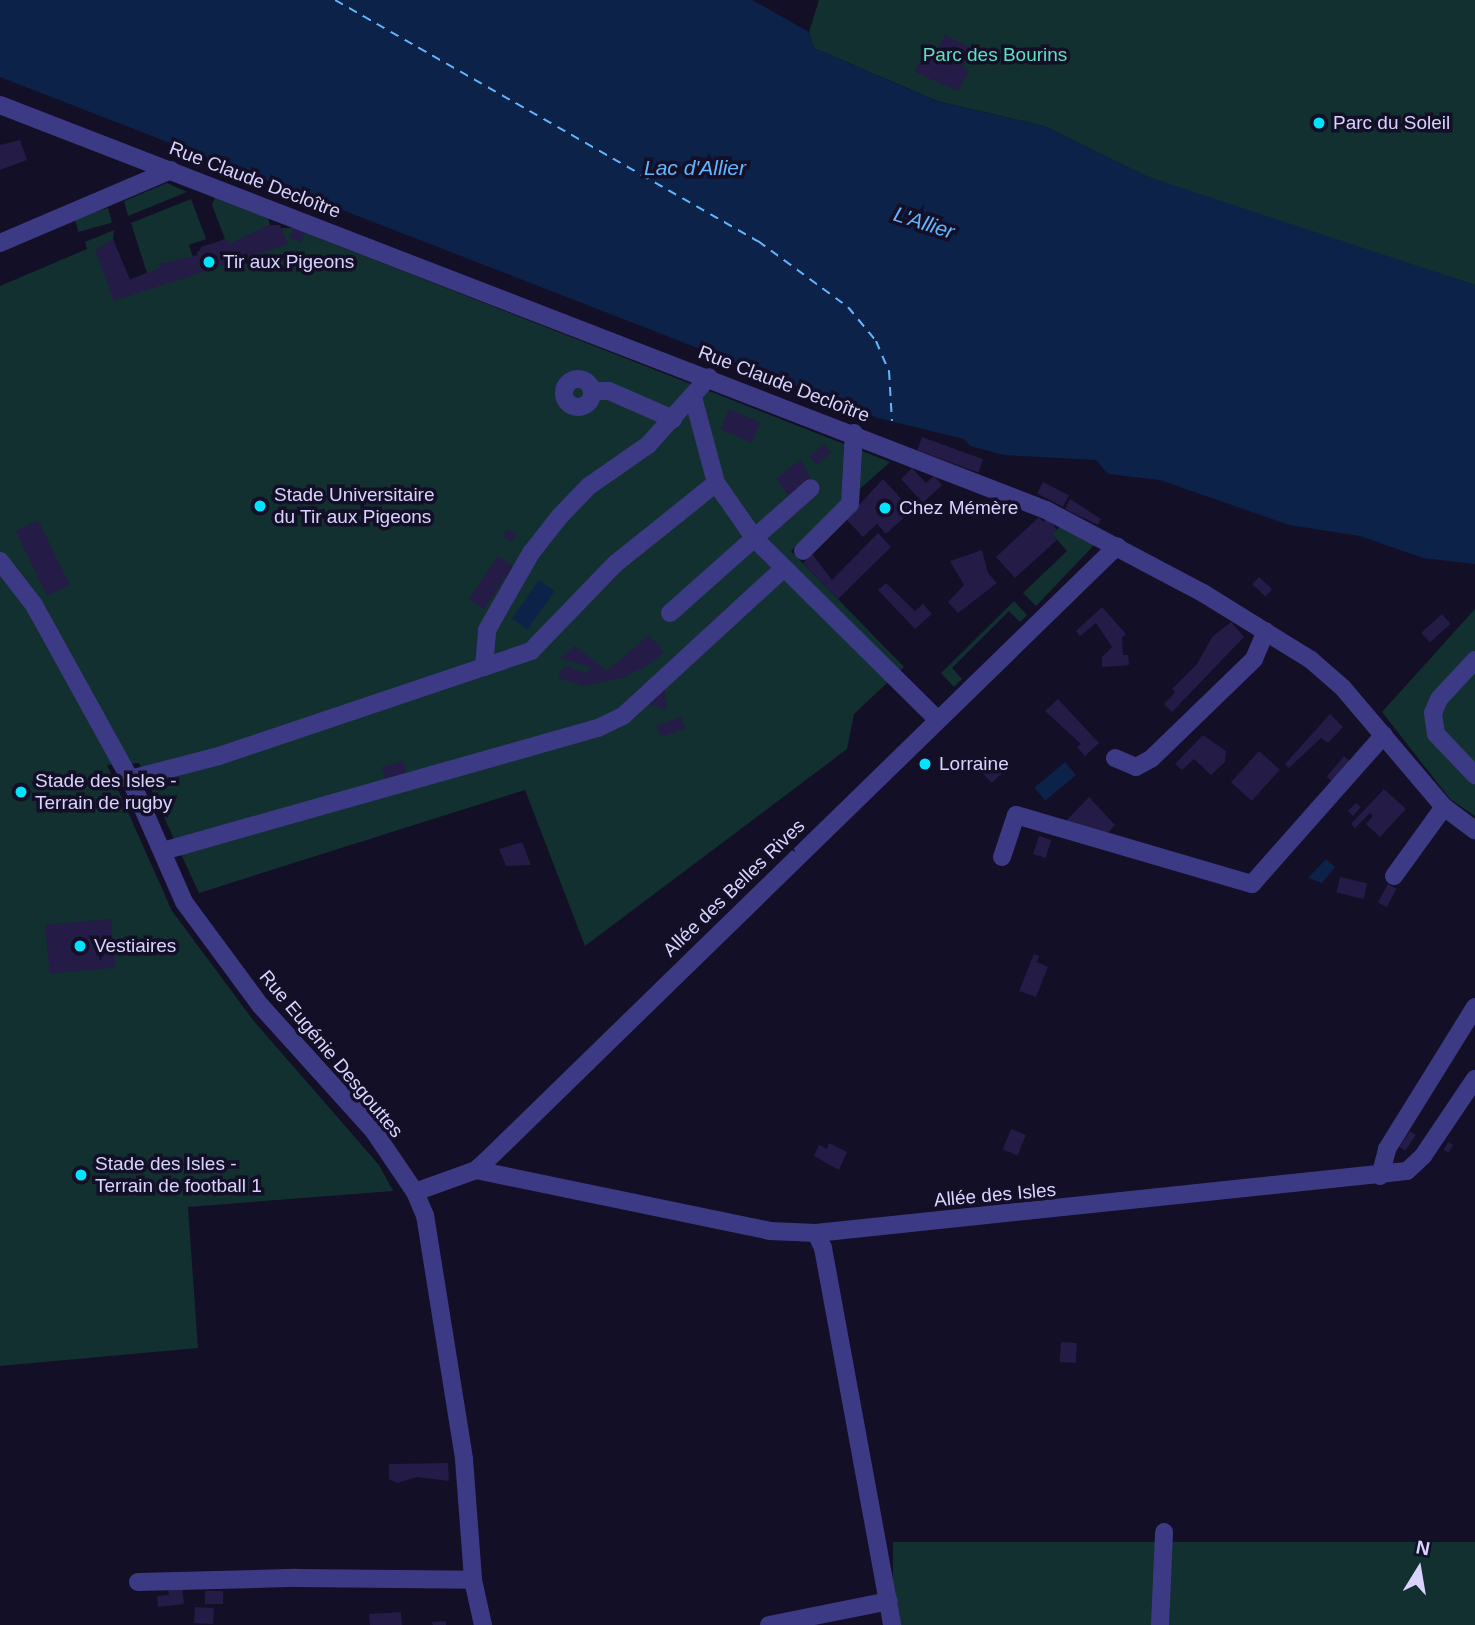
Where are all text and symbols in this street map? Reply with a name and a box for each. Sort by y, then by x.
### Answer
park label: Parc des Bourins [923,44,1067,66]
place label: Parc du Soleil [1333,112,1450,134]
marker: Parc du Soleil [1311,115,1327,131]
street label: Rue Claude Decloître [166,137,344,223]
water label: Lac d'Allier [644,155,746,181]
water label: L'Allier [890,201,958,245]
place label: Tir aux Pigeons [223,251,354,273]
marker: Tir aux Pigeons [201,254,217,270]
street label: Rue Claude Decloître [695,341,873,427]
place label: Stade Universitaire du Tir aux Pigeons [274,484,435,528]
place label: Chez Mémère [899,497,1018,519]
marker: Stade Universitaire du Tir aux Pigeons [252,498,268,514]
marker: Chez Mémère [877,500,893,516]
place label: Lorraine [939,753,1009,775]
marker: Lorraine [917,756,933,772]
place label: Stade des Isles - Terrain de rugby [35,770,177,814]
marker: Stade des Isles - Terrain de rugby [13,784,29,800]
street label: Allée des Belles Rives [658,815,810,961]
place label: Vestiaires [94,935,176,957]
marker: Vestiaires [72,938,88,954]
street label: Rue Eugénie Desgouttes [254,966,408,1142]
place label: Stade des Isles - Terrain de football 1 [95,1153,262,1197]
marker: Stade des Isles - Terrain de football 1 [73,1167,89,1183]
street label: Allée des Isles [933,1178,1057,1212]
north arrow [1384,1534,1454,1604]
text: N [1414,1536,1432,1560]

